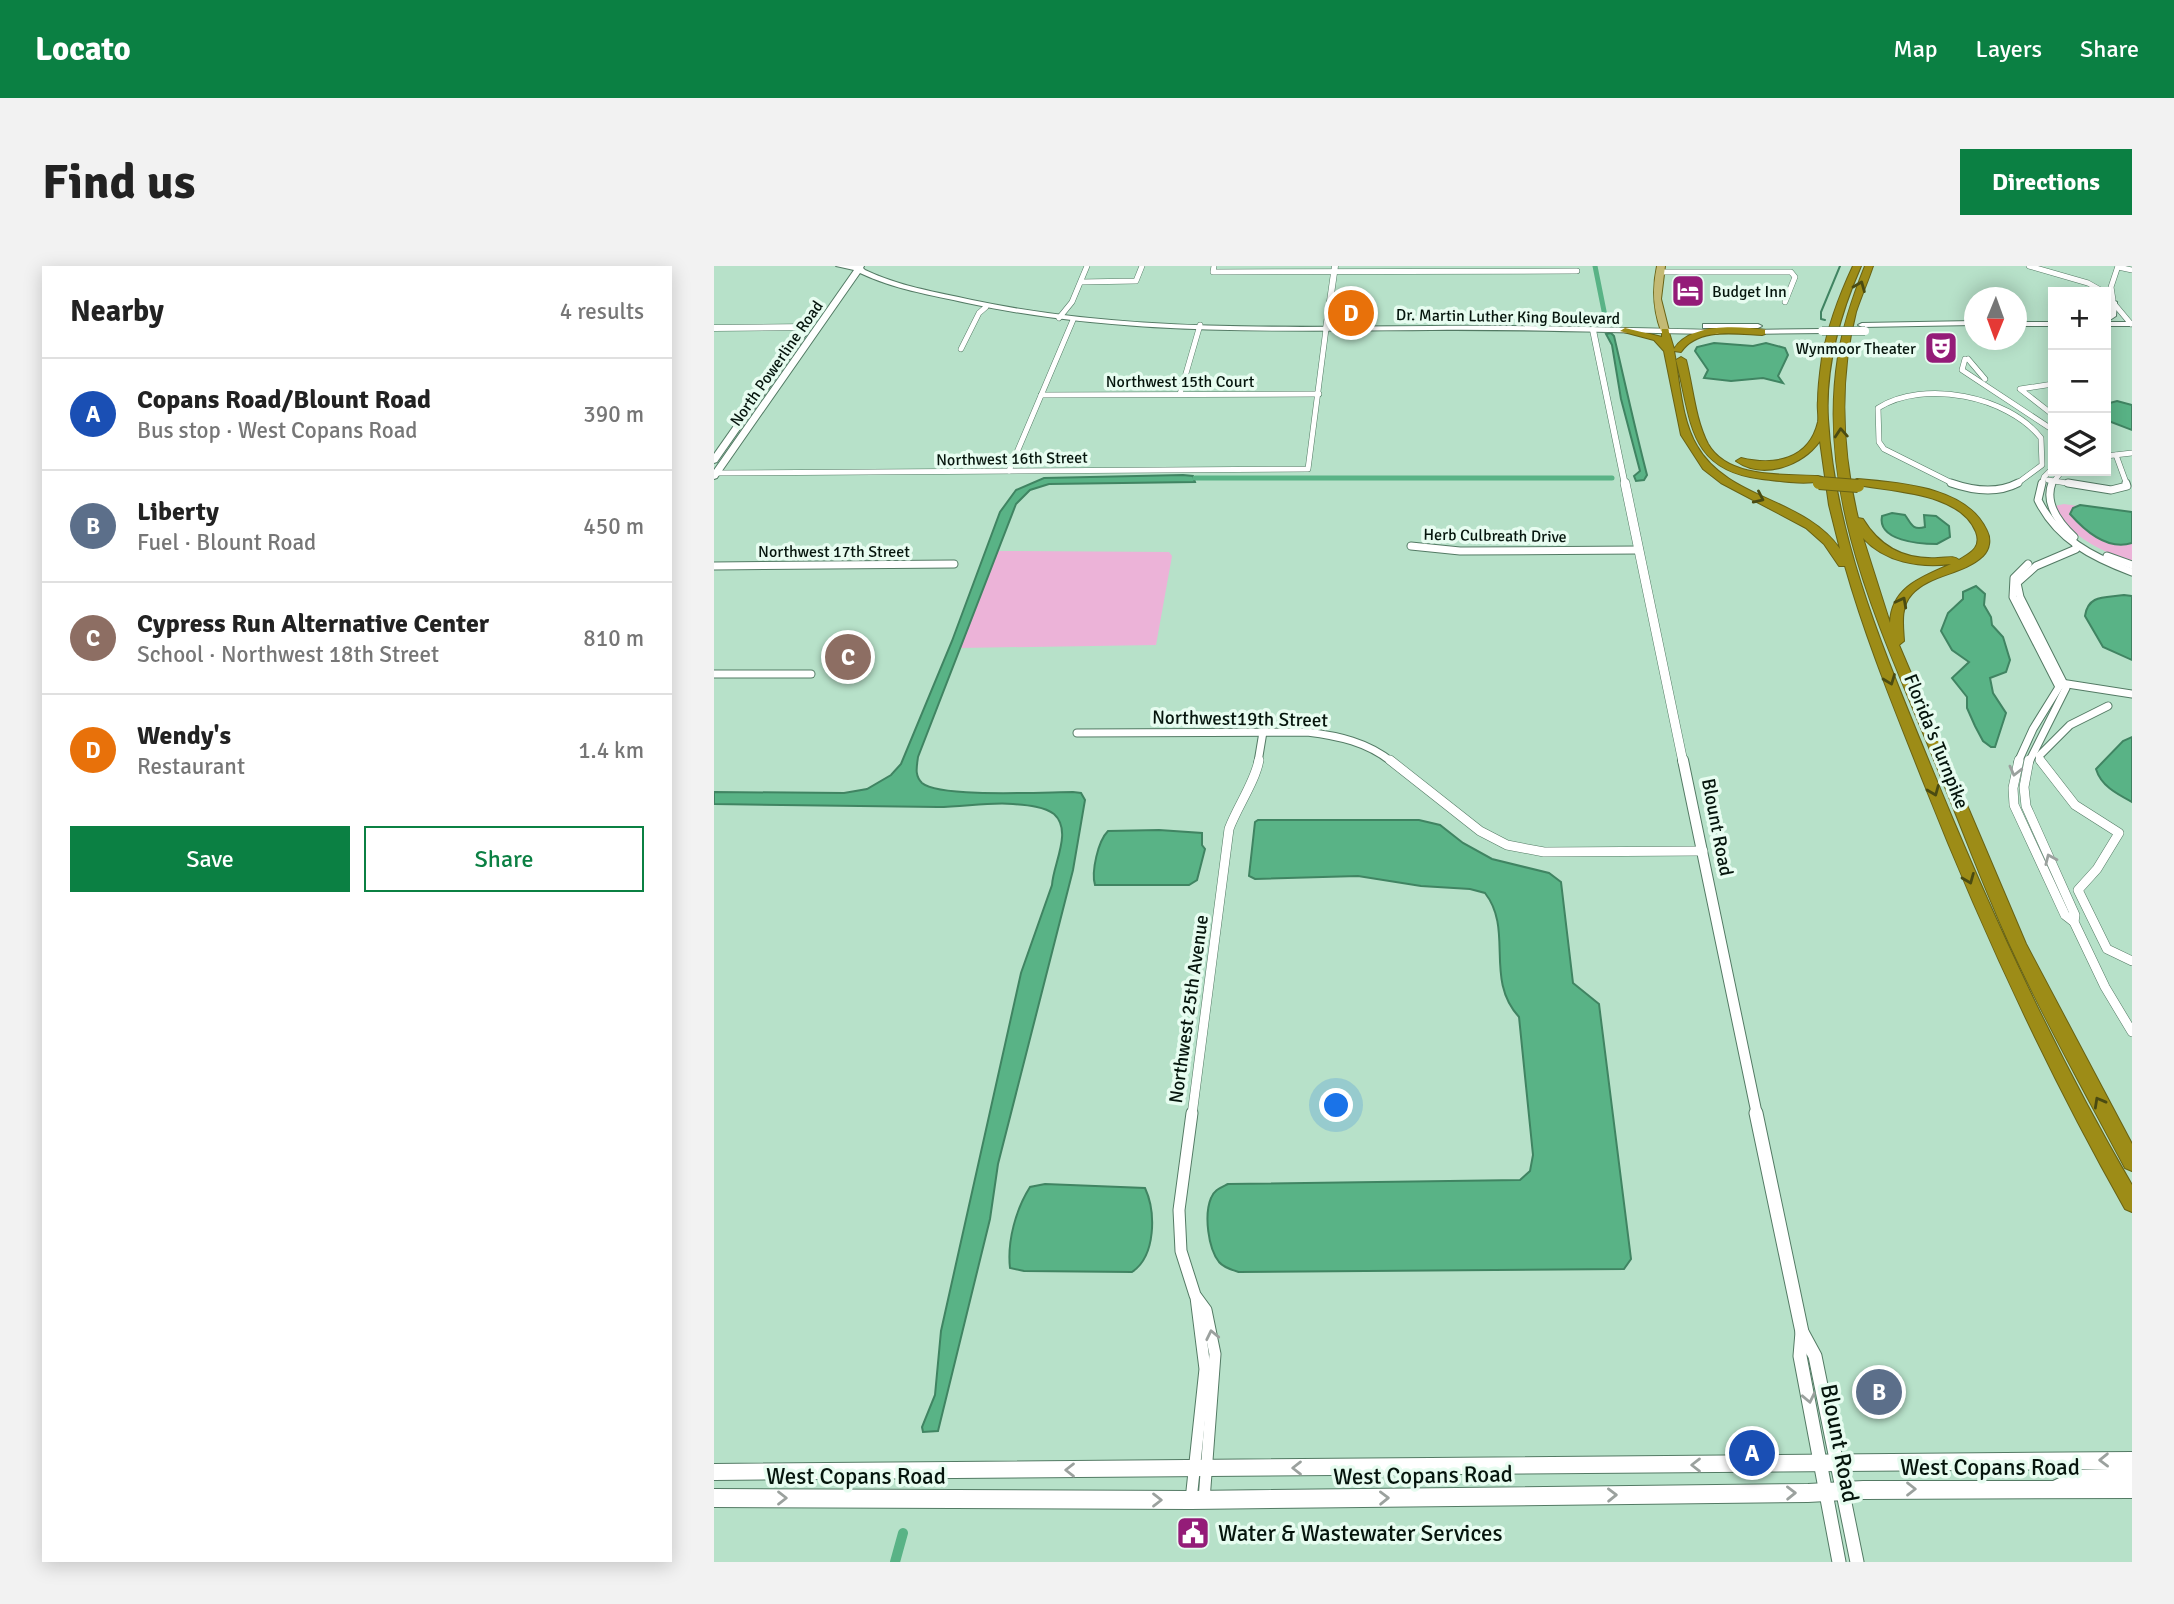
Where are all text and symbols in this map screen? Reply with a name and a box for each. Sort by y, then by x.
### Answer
text: Locato [35,29,131,70]
text: Map [1893,34,1938,64]
text: Layers [1976,34,2042,64]
text: Share [2080,34,2139,64]
button: Directions [1960,149,2132,215]
text: Find us [42,152,195,212]
hotel icon: Budget Inn [1669,272,1707,310]
one-way arrow [1852,280,1866,292]
place label: Budget Inn [1712,282,1787,302]
pin: D [1328,287,1374,339]
north arrow [1964,287,2027,350]
map controls [2048,287,2111,476]
button: + [2048,287,2111,350]
text: Nearby [70,293,164,330]
text: 4 results [560,297,644,326]
street label: North Powerline Road [726,297,828,430]
street label: Dr. Martin Luther King Boulevard [1396,305,1620,329]
theatre icon: Wynmoor Theater [1922,329,1960,367]
place label: Wynmoor Theater [1796,339,1916,359]
button: − [2048,350,2111,413]
street label: Northwest 15th Court [1106,372,1255,392]
text: Copans Road/Blount Road [137,384,431,416]
text: A [86,400,100,429]
text: 390 m [583,400,644,429]
button: layers [2048,413,2111,476]
text: Bus stop · West Copans Road [137,416,418,445]
one-way arrow [1834,428,1849,439]
street label: Northwest 16th Street [936,448,1088,470]
one-way arrow [1752,490,1764,504]
text: Liberty [137,496,219,528]
text: B [86,512,100,541]
text: 450 m [583,512,644,541]
street label: Herb Culbreath Drive [1423,525,1567,547]
text: Fuel · Blount Road [137,528,316,557]
street label: Northwest 17th Street [758,542,910,562]
one-way arrow [1893,596,1907,609]
text: Cypress Run Alternative Center [137,608,489,640]
text: C [86,624,100,653]
text: 810 m [583,624,644,653]
pin: C [825,631,871,683]
text: School · Northwest 18th Street [137,640,439,669]
street label: Florida's Turnpike [1898,671,1974,812]
one-way arrow [1882,673,1896,685]
street label: Northwest19th Street [1152,705,1329,733]
text: Wendy's [137,720,231,752]
text: D [85,736,101,765]
text: 1.4 km [578,736,644,765]
text: Restaurant [137,752,245,781]
one-way arrow [2009,765,2023,777]
street label: Blount Road [1696,776,1738,878]
one-way arrow [1925,784,1939,796]
button: Save [70,826,350,892]
button: Share [364,826,644,892]
one-way arrow [2044,854,2058,866]
one-way arrow [1961,872,1975,884]
street label: Northwest 25th Avenue [1164,913,1214,1105]
your location [1319,1088,1353,1122]
one-way arrow [2094,1096,2107,1109]
one-way arrow [1205,1329,1220,1341]
pin: B [1856,1366,1902,1418]
street label: Blount Road [1814,1382,1865,1505]
one-way arrow [1800,1392,1815,1404]
pin: A [1729,1427,1775,1479]
street label: West Copans Road [1900,1453,2080,1482]
one-way arrow [2099,1453,2110,1468]
one-way arrow [1690,1457,1701,1473]
street label: West Copans Road [1333,1459,1513,1492]
one-way arrow [1291,1460,1302,1476]
street label: West Copans Road [766,1462,946,1491]
one-way arrow [1064,1462,1074,1478]
one-way arrow [1906,1481,1917,1497]
one-way arrow [1786,1485,1797,1501]
one-way arrow [1607,1487,1617,1503]
one-way arrow [777,1490,788,1506]
one-way arrow [1379,1490,1390,1506]
one-way arrow [1152,1492,1162,1508]
public building icon: Water & Wastewater Services [1174,1514,1212,1552]
place label: Water & Wastewater Services [1218,1519,1503,1548]

